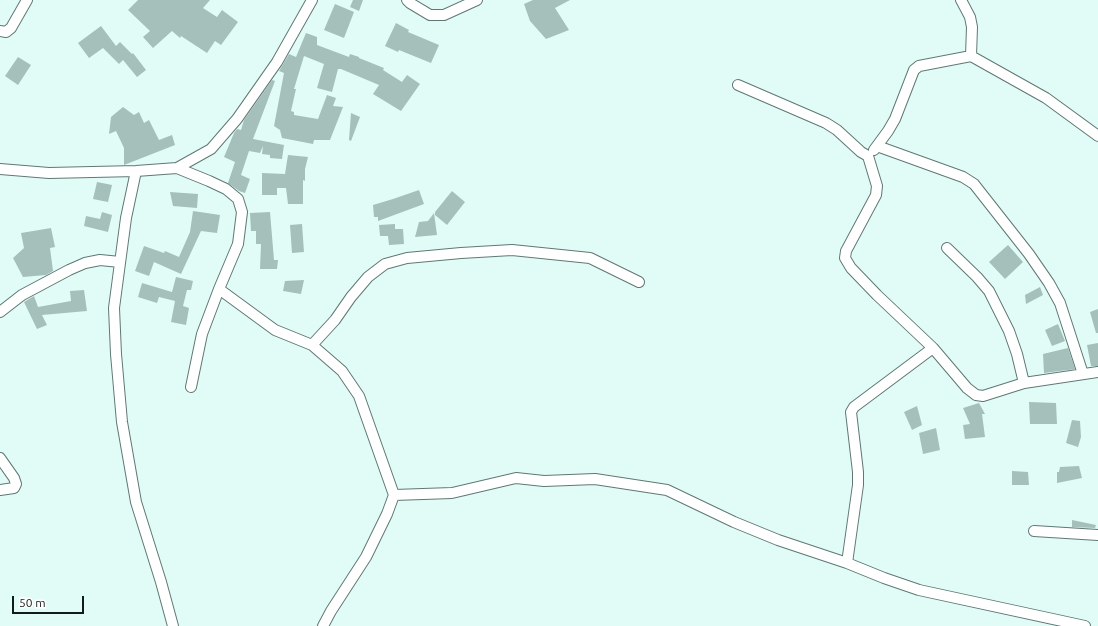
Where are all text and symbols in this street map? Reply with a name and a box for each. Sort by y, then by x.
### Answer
scale bar [14,588,86,614]
text: 50 m [19,596,46,609]

